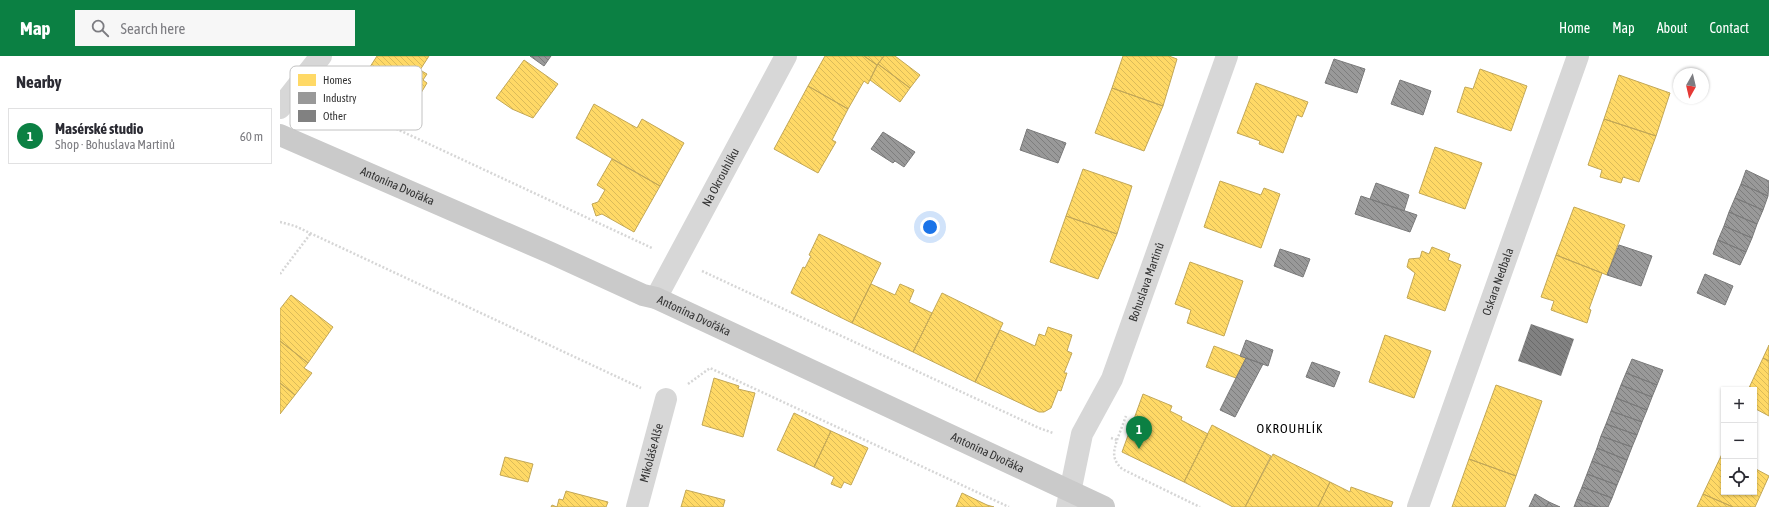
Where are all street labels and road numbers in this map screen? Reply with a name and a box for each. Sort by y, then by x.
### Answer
street label: Na Okrouhlíku [699,145,742,209]
street label: Antonína Dvořáka [358,164,437,208]
street label: Bohuslava Martinů [1126,240,1167,324]
street label: Oskara Nedbala [1479,246,1516,318]
street label: Antonína Dvořáka [655,293,733,339]
street label: Mikoláše Alše [637,422,666,484]
street label: Antonína Dvořáka [949,430,1027,476]

